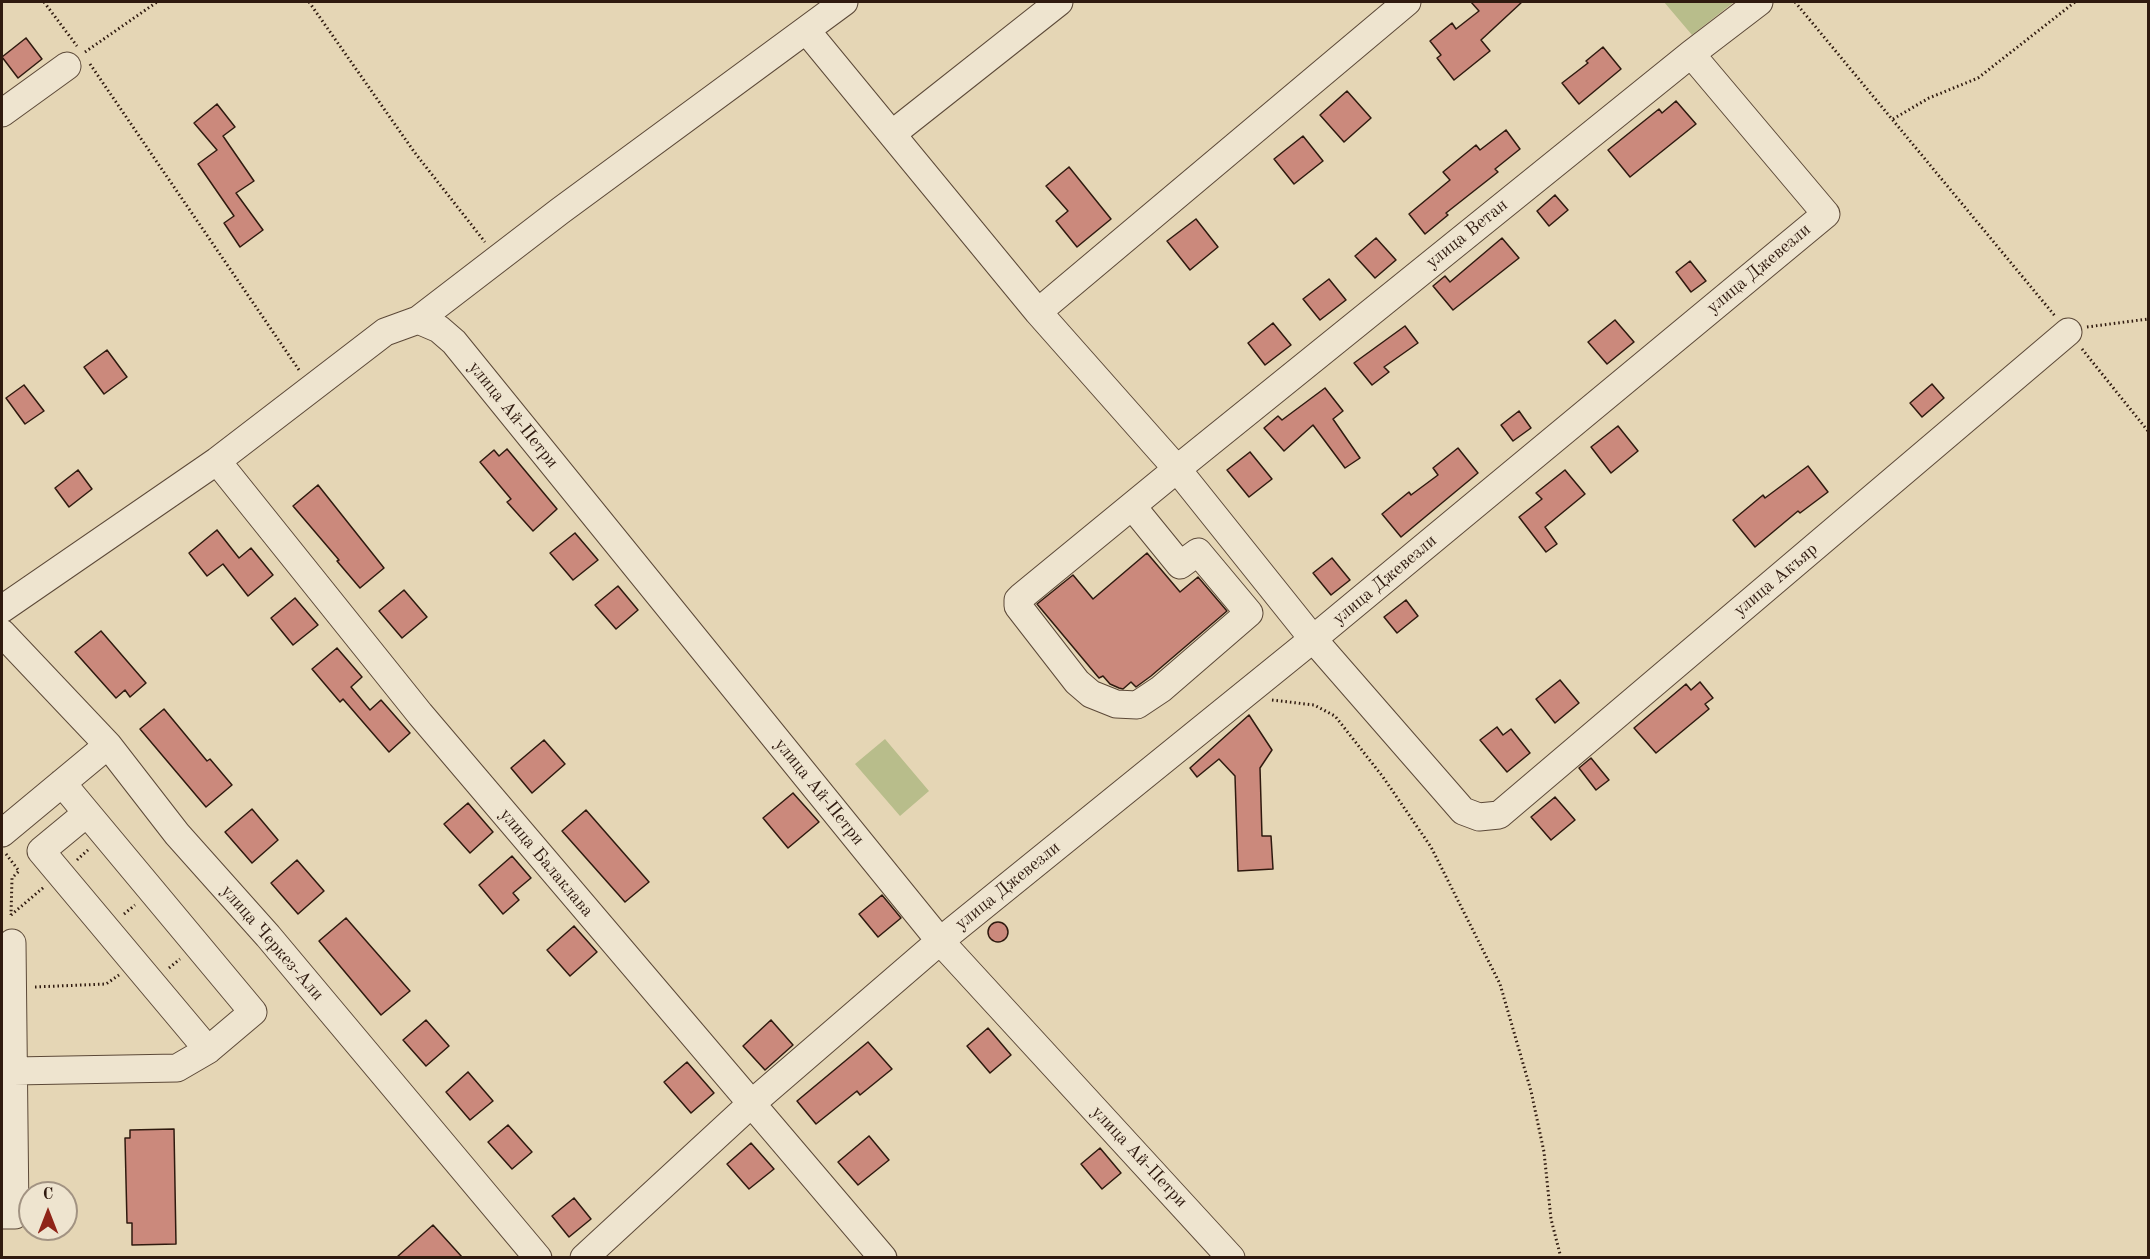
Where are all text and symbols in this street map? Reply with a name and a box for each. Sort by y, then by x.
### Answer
street label: улица Ветан [1422,194,1512,274]
street label: улица Джевезли [1703,219,1815,319]
street label: улица Ай-Петри [463,357,563,473]
street label: улица Джевезли [1329,530,1441,630]
street label: улица Акъяр [1730,539,1822,621]
street label: улица Ай-Петри [769,734,869,850]
street label: улица Балаклава [494,804,598,922]
street label: улица Джевезли [951,837,1065,935]
street label: улица Черкез-Али [216,881,328,1005]
street label: улица Ай-Петри [1086,1102,1192,1212]
north arrow [18,1181,78,1241]
text: С [43,1187,53,1203]

